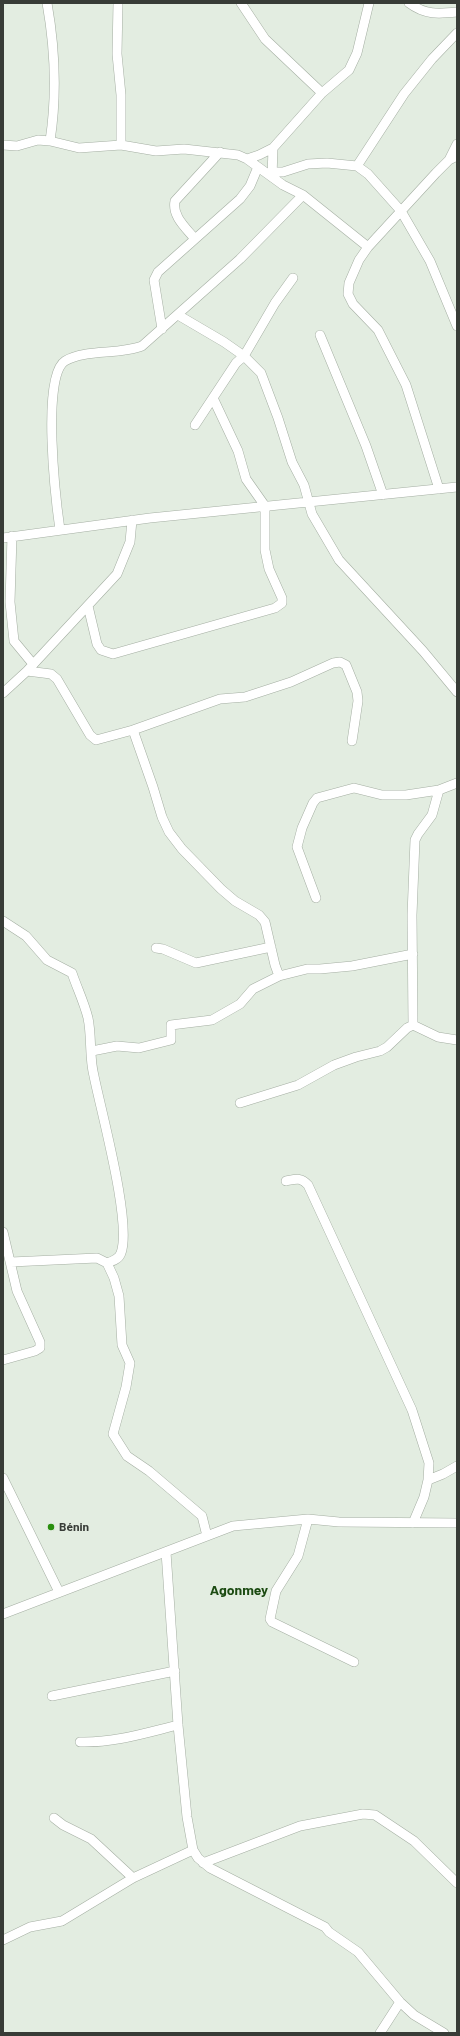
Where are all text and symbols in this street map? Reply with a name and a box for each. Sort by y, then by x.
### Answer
place label: Bénin [59,1520,89,1534]
marker: Bénin [46,1522,56,1532]
district label: Agonmey [210,1582,268,1598]

